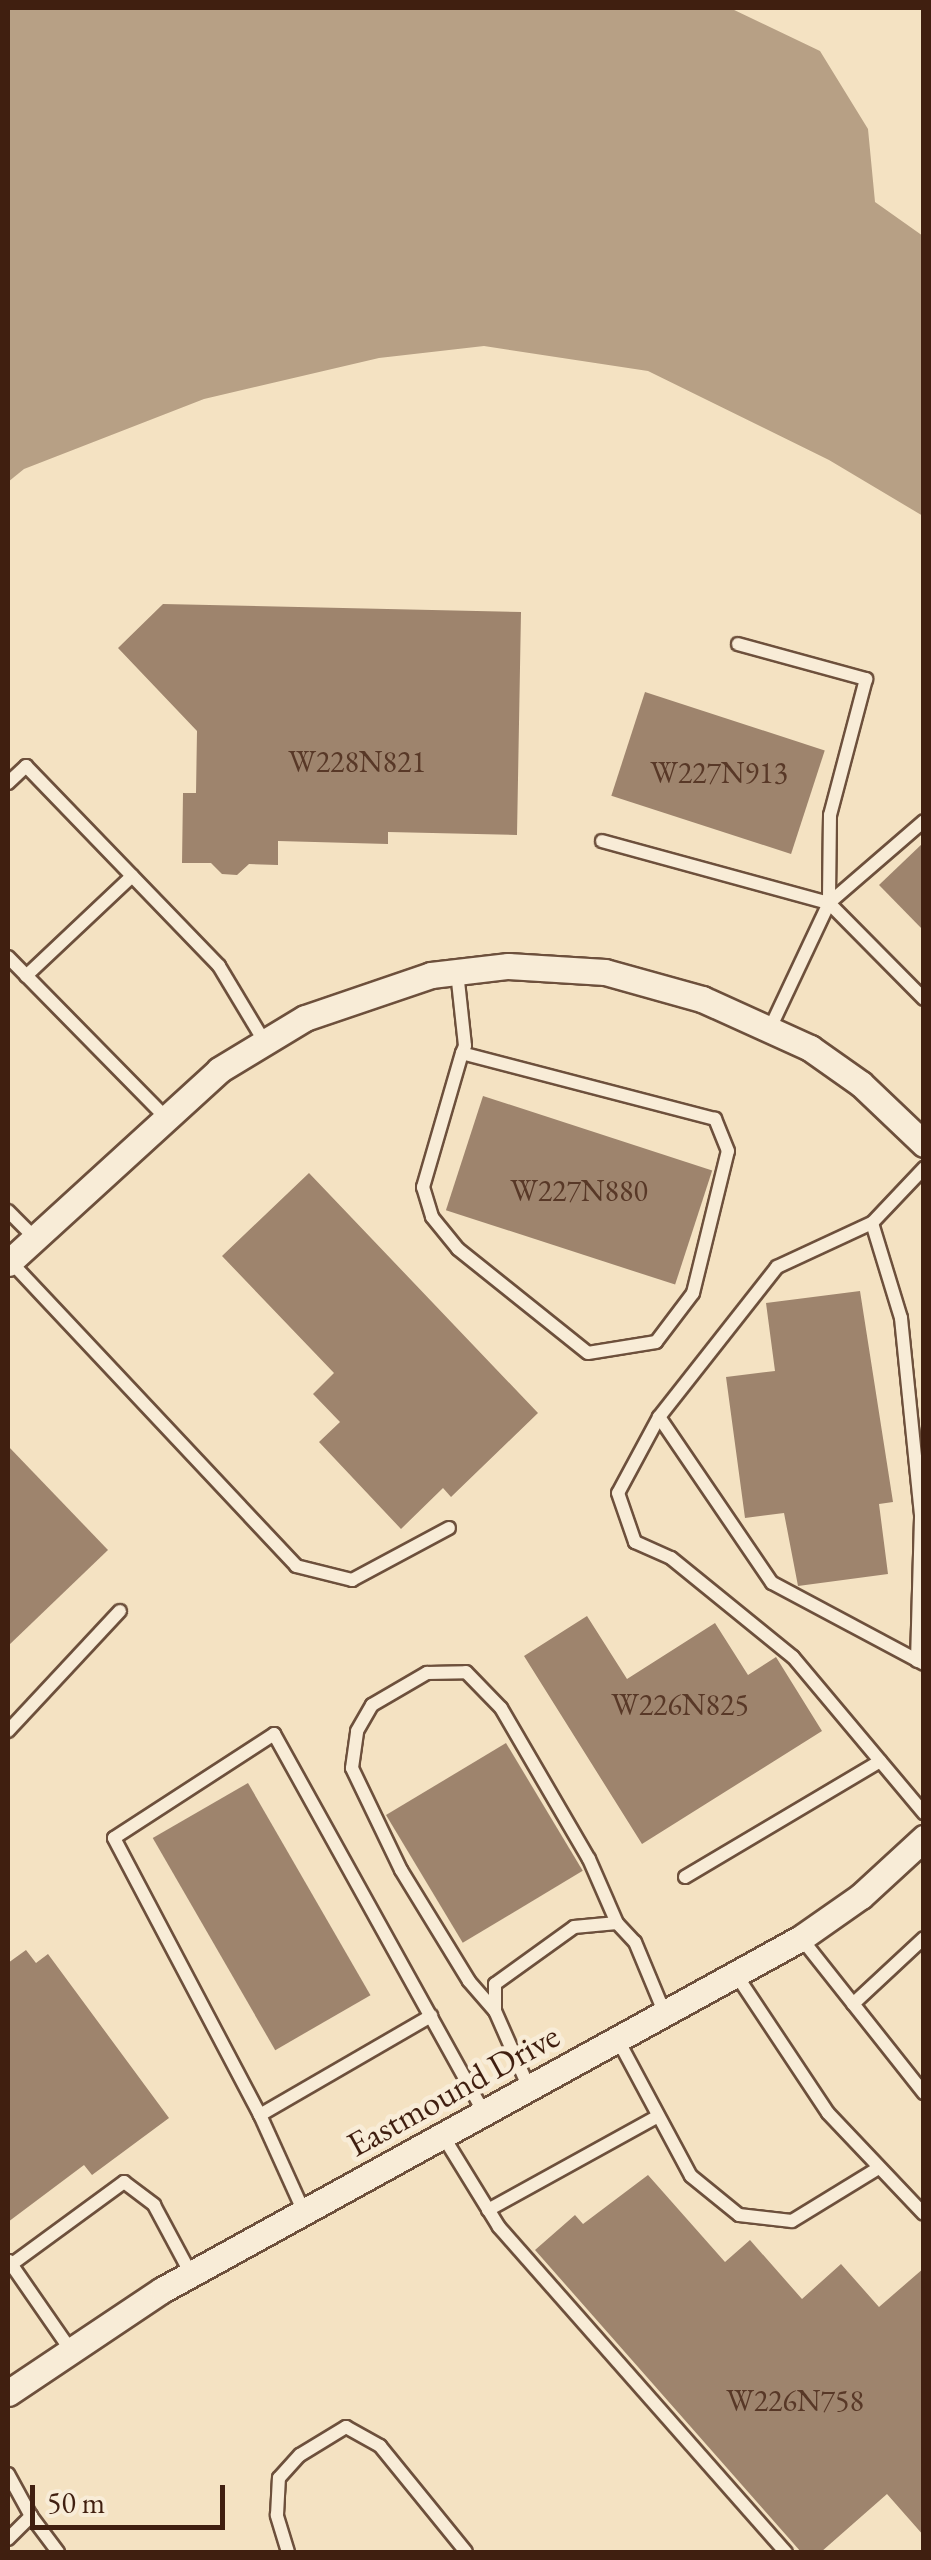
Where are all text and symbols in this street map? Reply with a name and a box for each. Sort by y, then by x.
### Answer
house number: W228N821 [288,744,426,780]
house number: W227N913 [650,755,788,791]
house number: W227N880 [510,1173,648,1209]
house number: W226N825 [611,1687,749,1723]
street label: Eastmound Drive [340,2014,566,2166]
house number: W226N758 [726,2383,864,2419]
scale bar [35,2465,230,2527]
text: 50 m [47,2483,105,2522]

